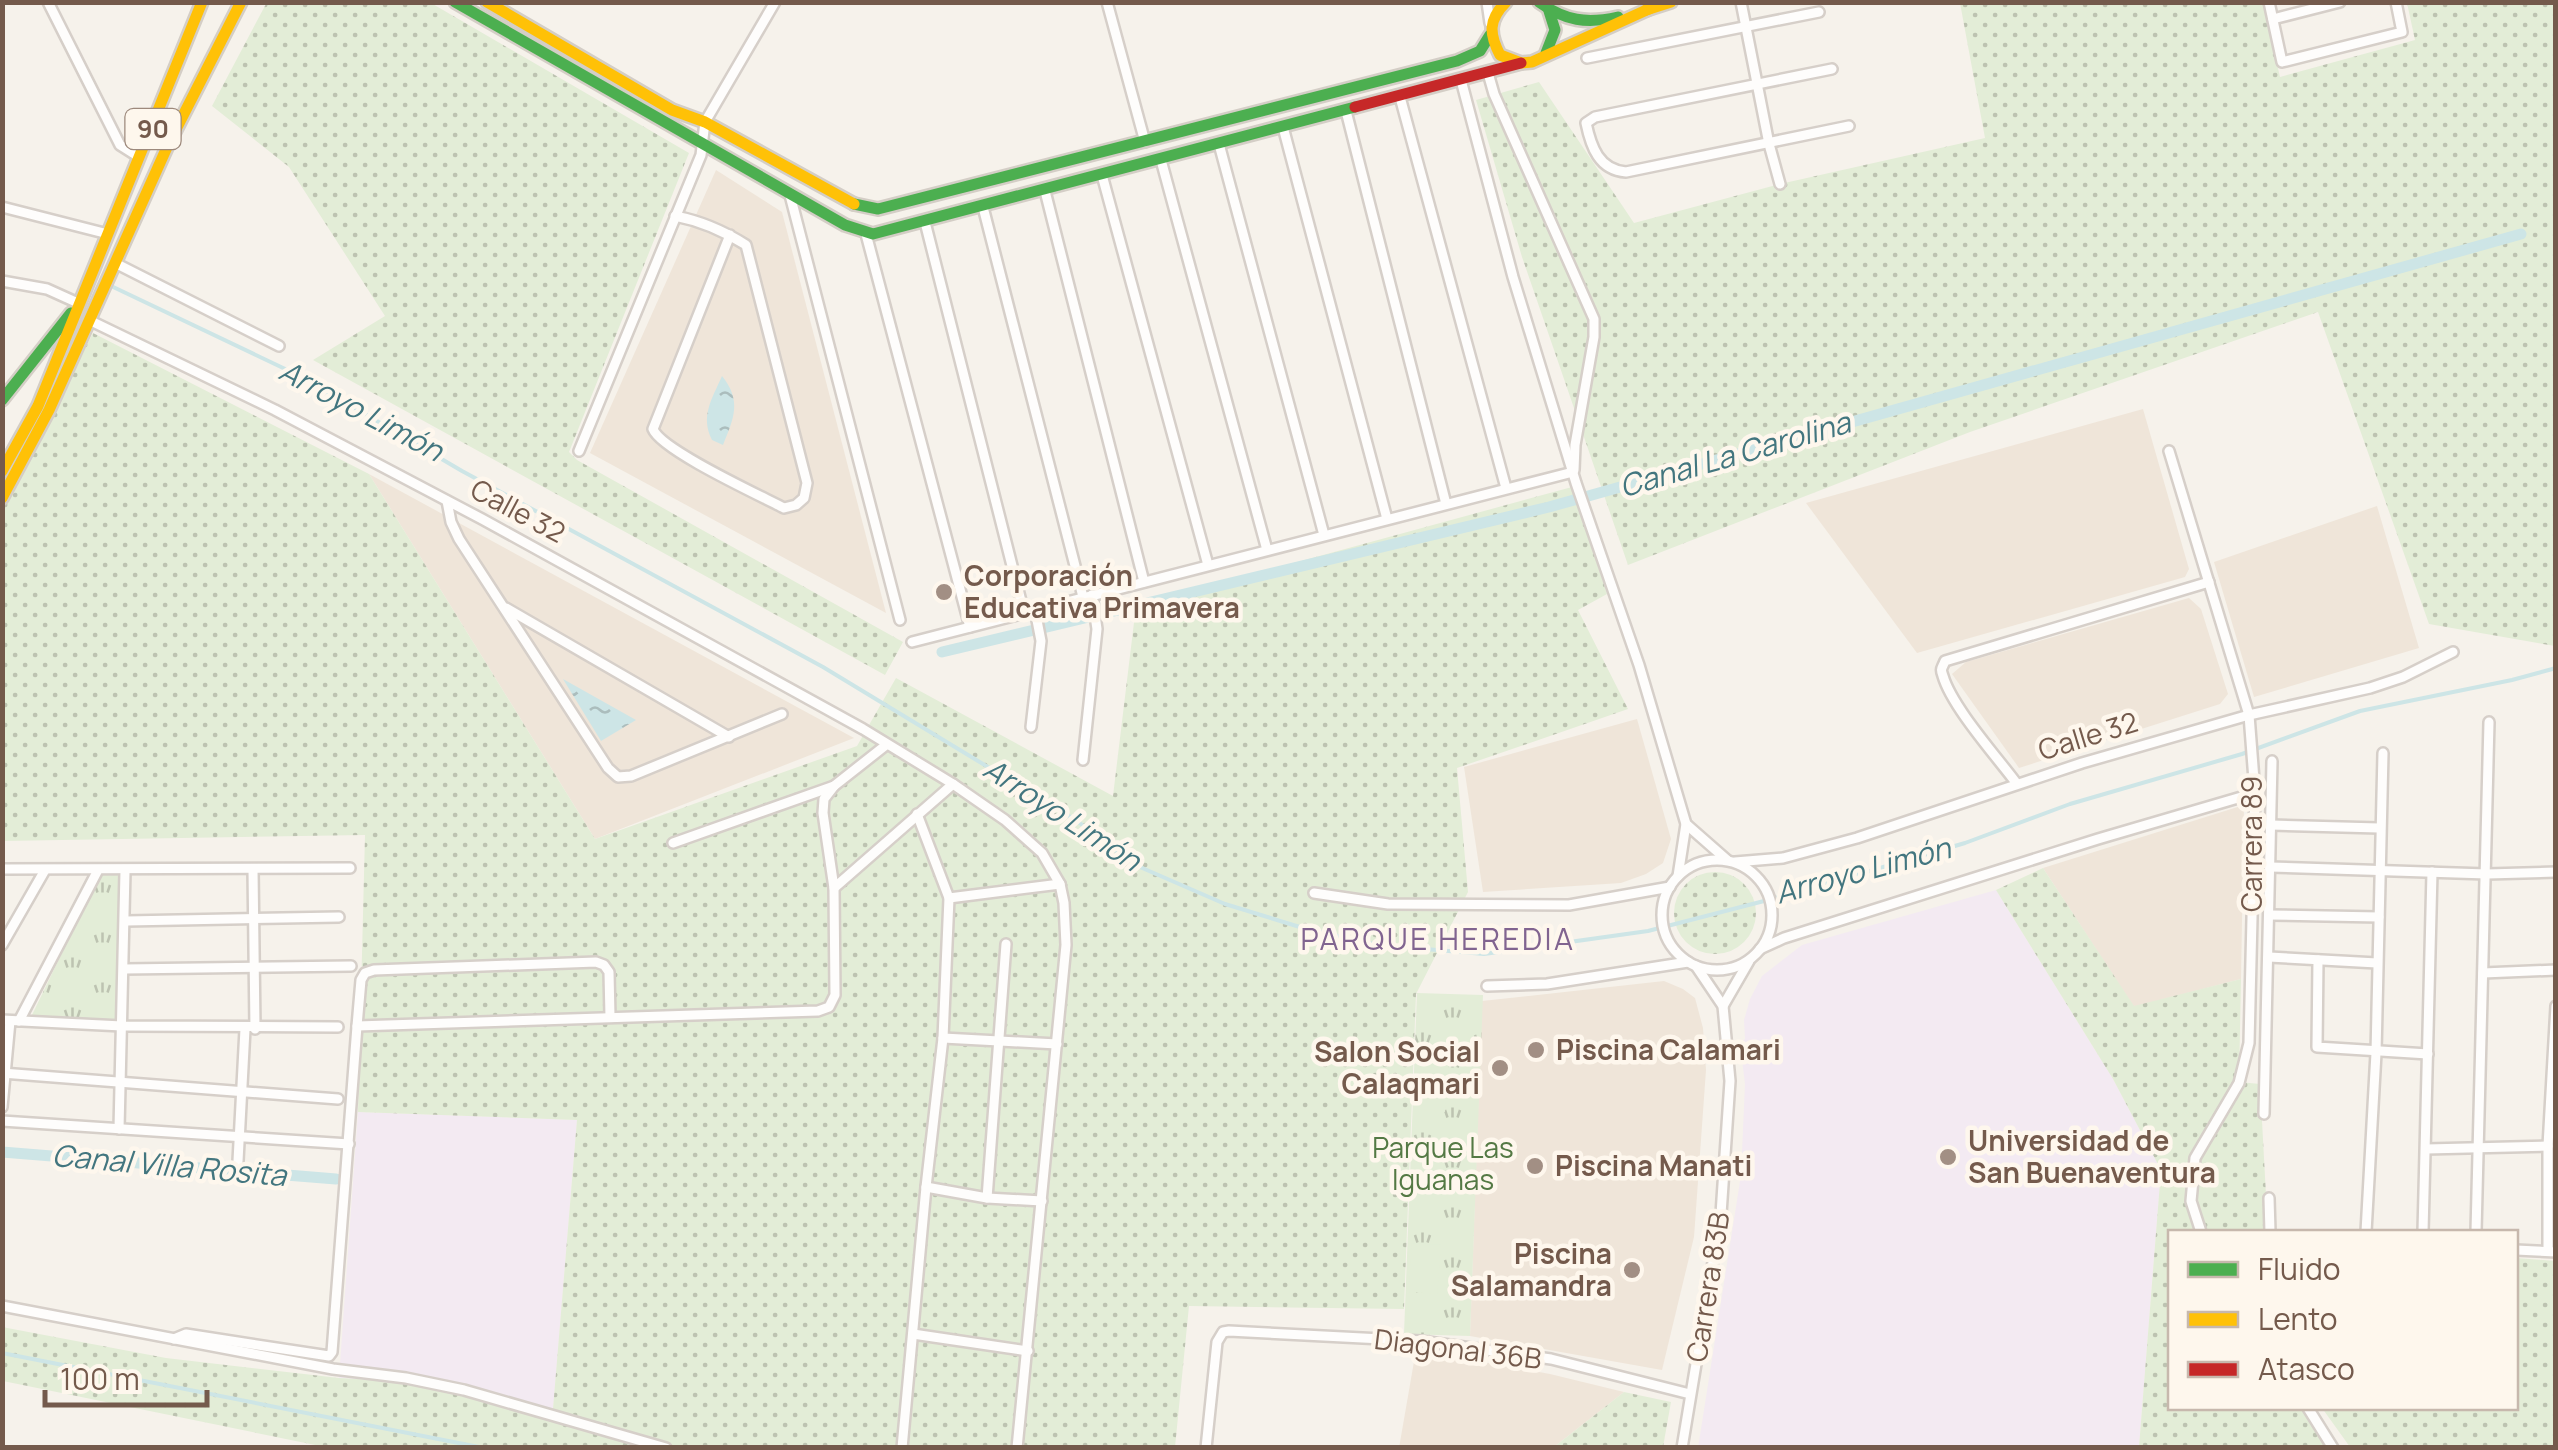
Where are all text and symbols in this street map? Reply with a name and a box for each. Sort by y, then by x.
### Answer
road number: 90 [126,109,180,149]
water label: Arroyo Limón [273,349,452,471]
water label: Canal La Carolina [1614,401,1856,506]
street label: Calle 32 [464,469,572,551]
place label: Corporación Educativa Primavera [964,556,1240,626]
marker: Corporación Educativa Primavera [933,581,955,603]
street label: Calle 32 [2033,702,2142,768]
water label: Arroyo Limón [976,748,1150,881]
street label: Carrera 89 [2232,776,2270,912]
water label: Arroyo Limón [1771,826,1956,913]
district label: PARQUE HEREDIA [1300,918,1576,959]
place label: Piscina Calamari [1556,1030,1781,1068]
place label: Salon Social Calaqmari [1314,1032,1480,1102]
marker: Piscina Calamari [1525,1039,1547,1061]
marker: Salon Social Calaqmari [1489,1057,1511,1079]
place label: Universidad de San Buenaventura [1968,1121,2216,1191]
park label: Parque Las Iguanas [1372,1128,1514,1198]
water label: Canal Villa Rosita [50,1134,289,1195]
place label: Piscina Manati [1555,1146,1752,1184]
marker: Universidad de San Buenaventura [1937,1146,1959,1168]
marker: Piscina Manati [1524,1155,1546,1177]
street label: Carrera 83B [1676,1209,1738,1365]
legend [2168,1230,2518,1410]
place label: Piscina Salamandra [1451,1234,1612,1304]
text: Fluido [2258,1248,2340,1289]
marker: Piscina Salamandra [1621,1259,1643,1281]
text: Lento [2258,1298,2337,1339]
street label: Diagonal 36B [1372,1319,1544,1377]
scale bar [45,1345,208,1407]
text: Atasco [2258,1348,2355,1389]
text: 100 m [60,1358,140,1399]

